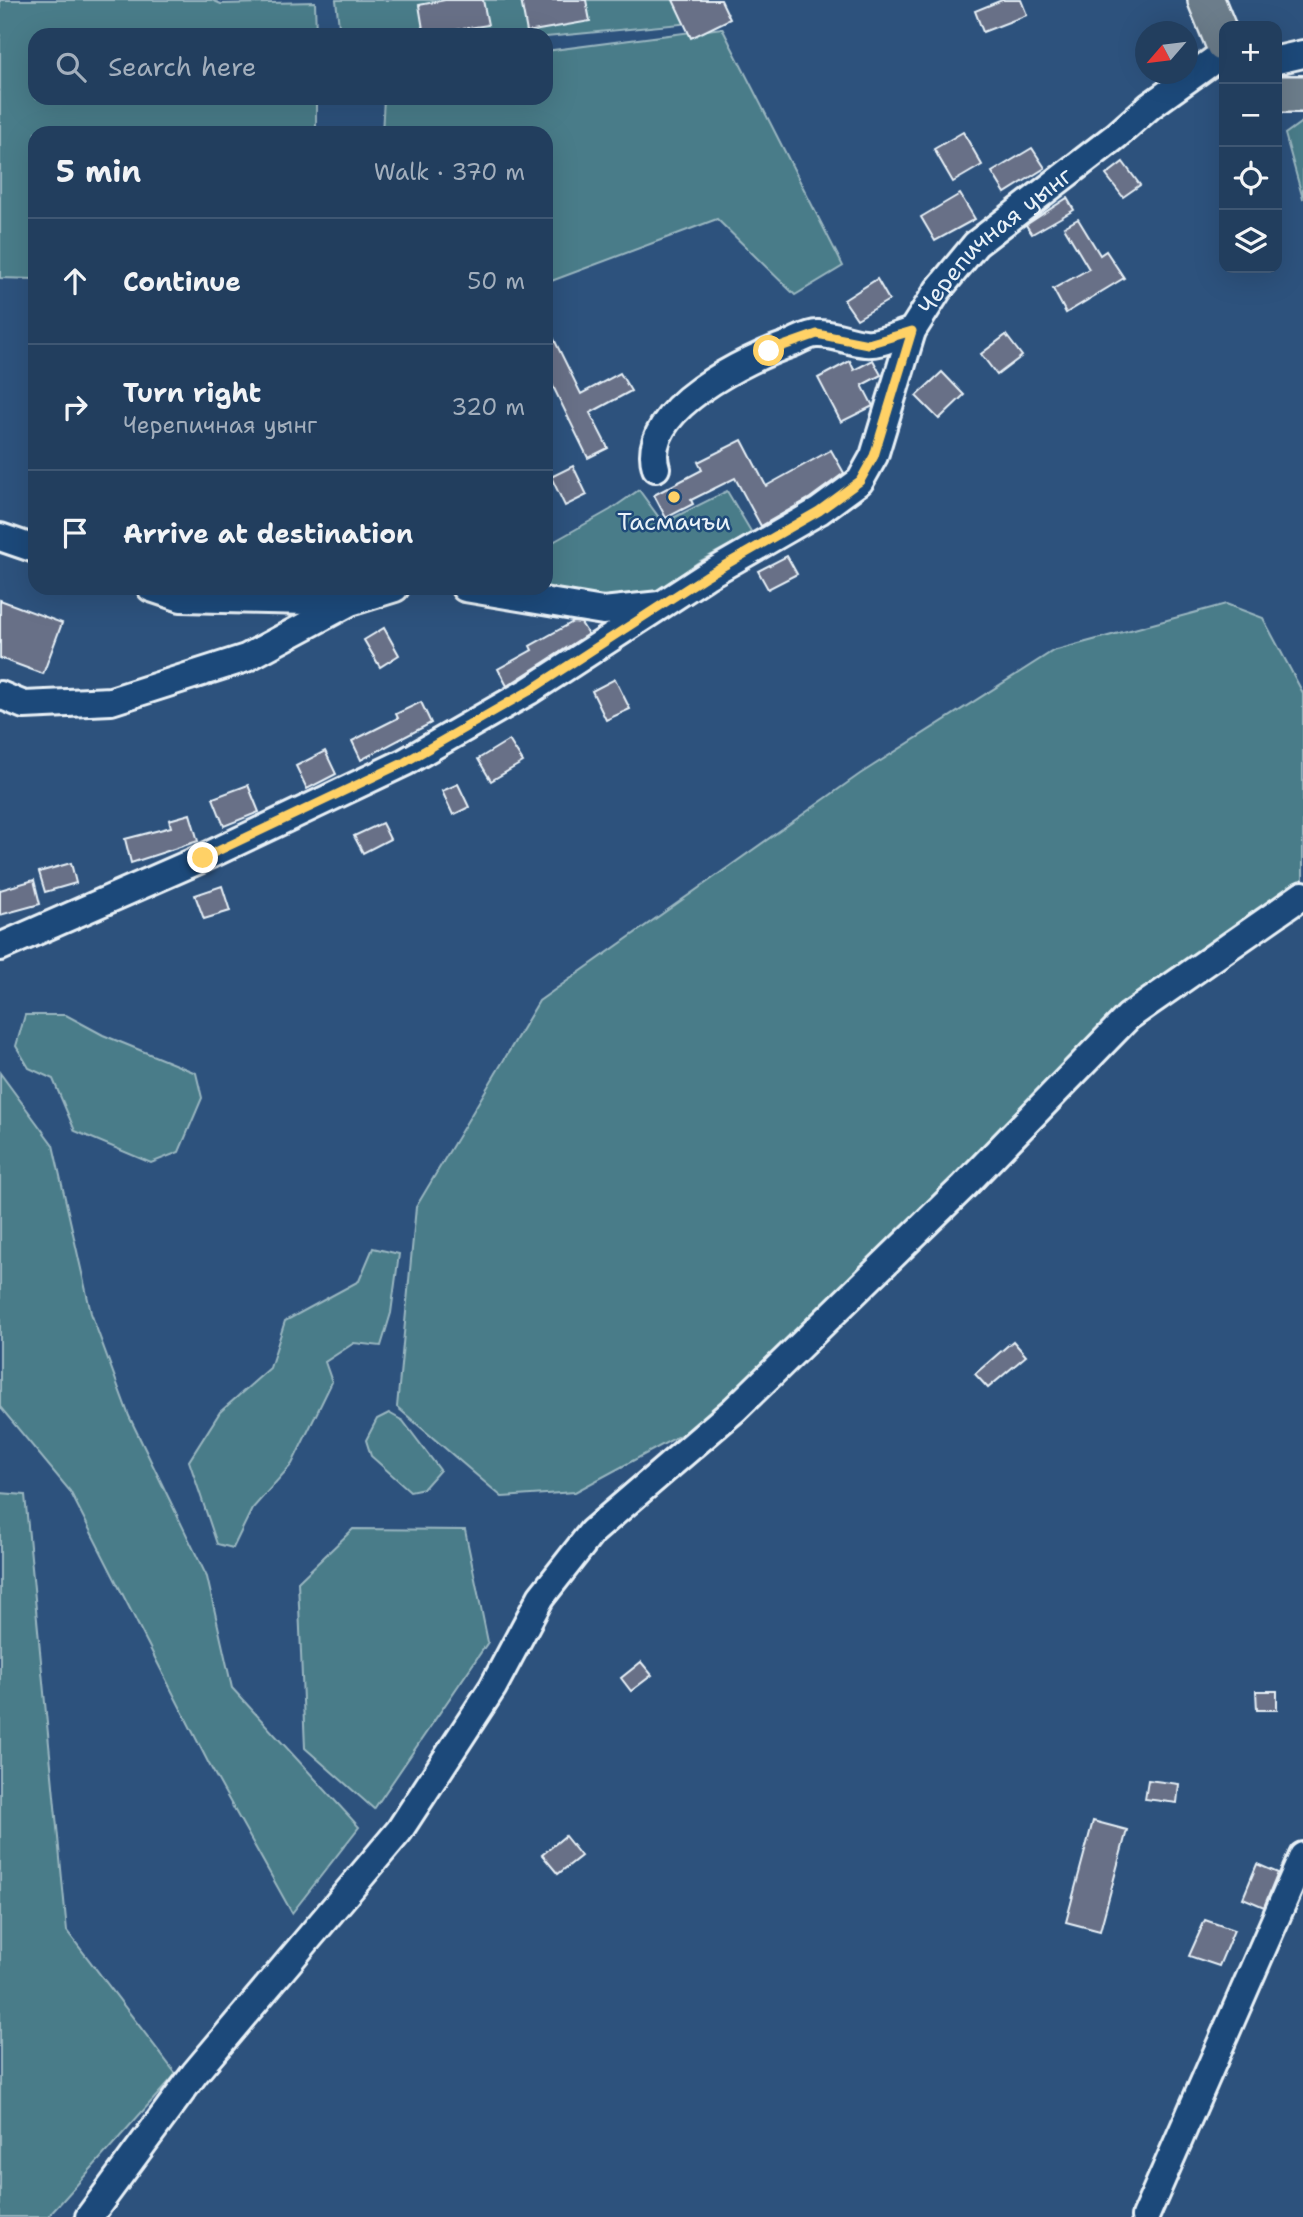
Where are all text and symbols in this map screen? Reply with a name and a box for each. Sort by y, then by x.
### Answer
north arrow [1135,21,1198,84]
map controls [1219,21,1282,273]
button: + [1219,21,1282,84]
search box [28,28,553,105]
icon: search [52,48,90,86]
text: Search here [108,49,257,84]
button: − [1219,84,1282,147]
button: locate [1219,147,1282,210]
text: 5 min [56,151,141,192]
text: Walk · 370 m [374,157,525,187]
street label: Черепичная уынг [911,159,1079,320]
button: layers [1219,210,1282,273]
icon: ahead [56,262,94,300]
text: Continue [123,264,241,299]
text: 50 m [467,266,525,296]
route start [753,335,784,366]
text: Turn right [123,375,261,410]
icon: right [56,388,94,426]
text: 320 m [451,392,525,422]
text: Черепичная уынг [123,410,317,440]
marker: Тасмачъи [666,489,682,505]
place label: Тасмачъи [617,506,731,538]
icon: arrive [56,514,94,552]
text: Arrive at destination [123,516,413,551]
route end [187,842,218,873]

